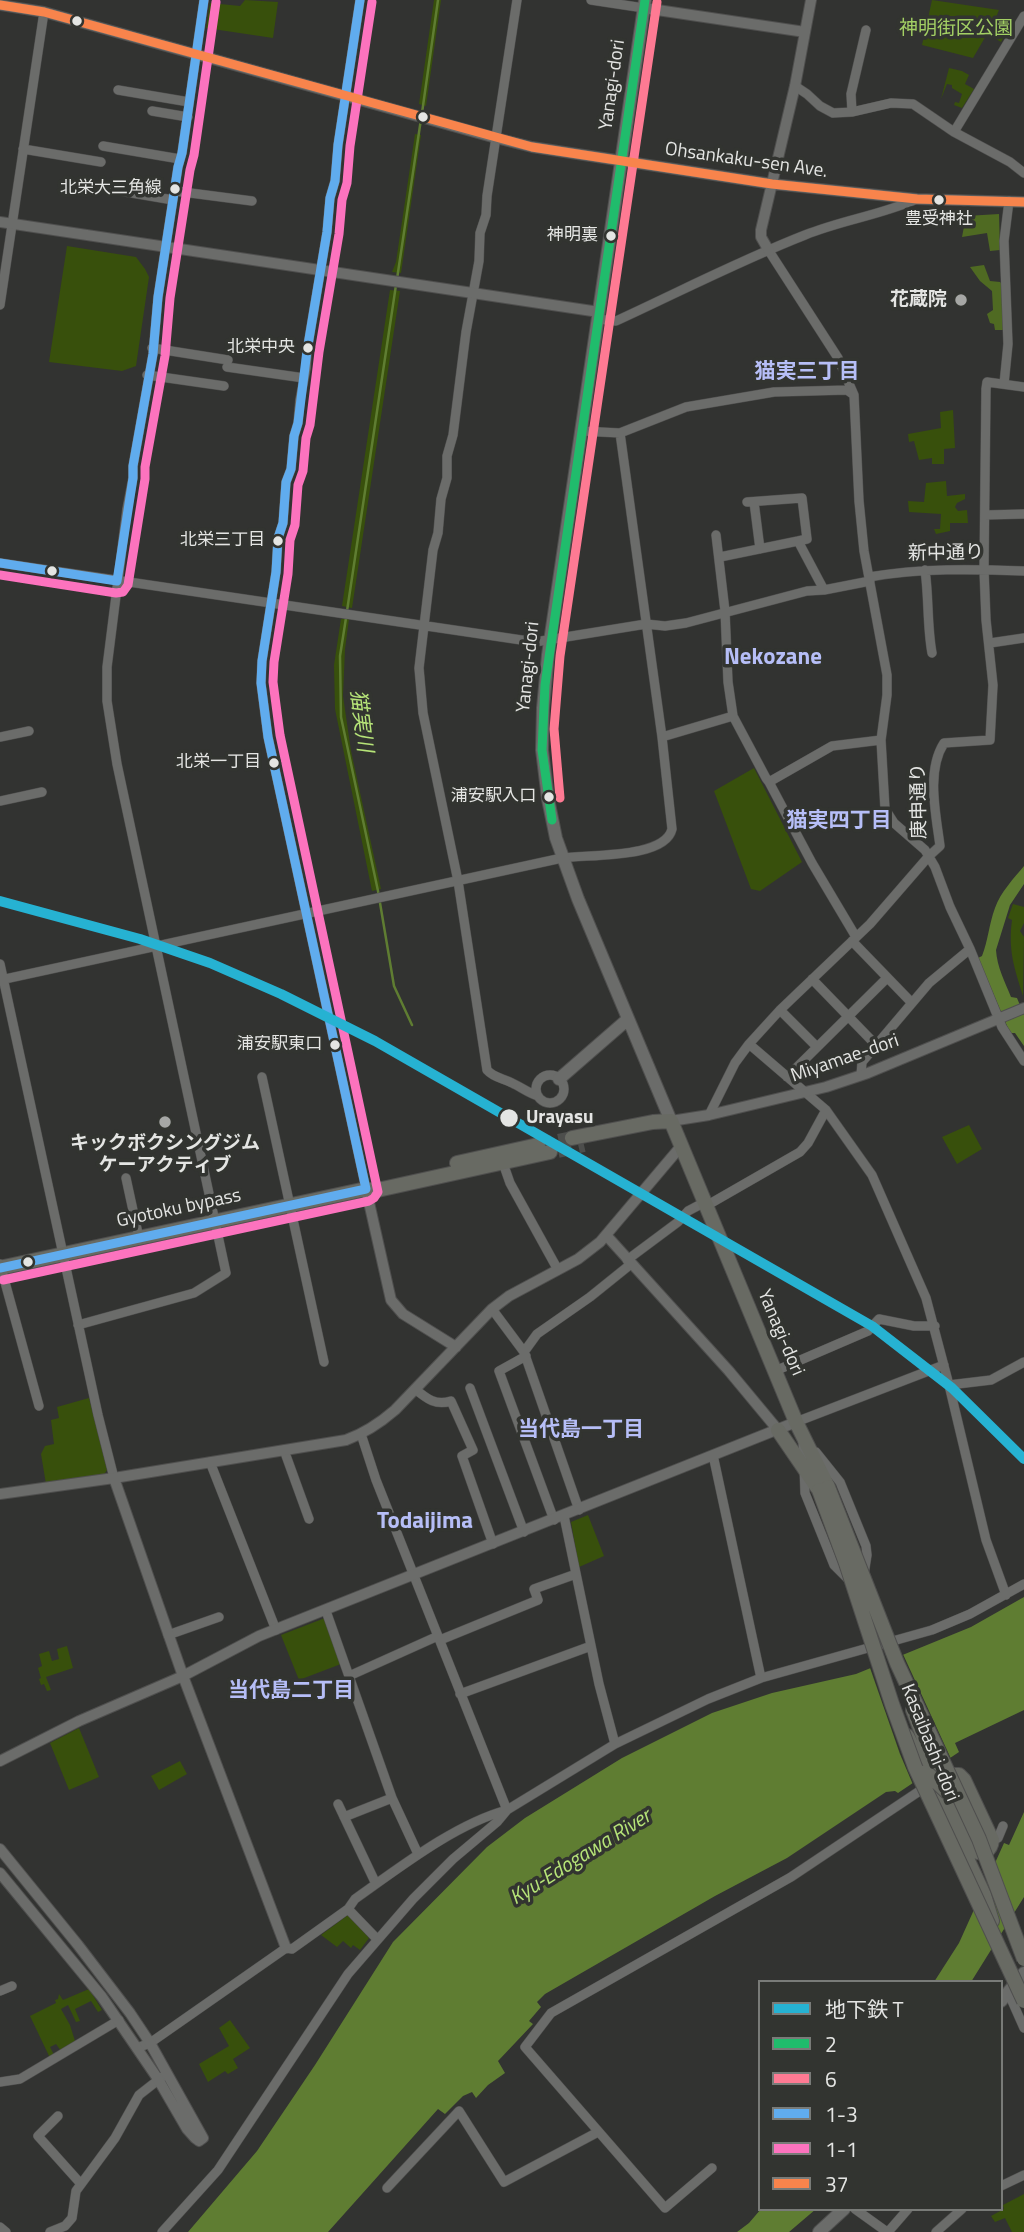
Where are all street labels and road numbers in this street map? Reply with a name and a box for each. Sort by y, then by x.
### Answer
street label: Yanagi-dori [595,38,631,132]
street label: Ohsankaku-sen Ave. [663,138,829,184]
street label: 新中通り [908,542,984,566]
street label: Yanagi-dori [513,620,545,714]
street label: 庚申通り [908,763,932,839]
street label: Miyamae-dori [788,1030,902,1088]
street label: Gyotoku bypass [115,1185,243,1233]
street label: Yanagi-dori [752,1287,808,1379]
street label: Kasaibashi-dori [895,1681,963,1805]

